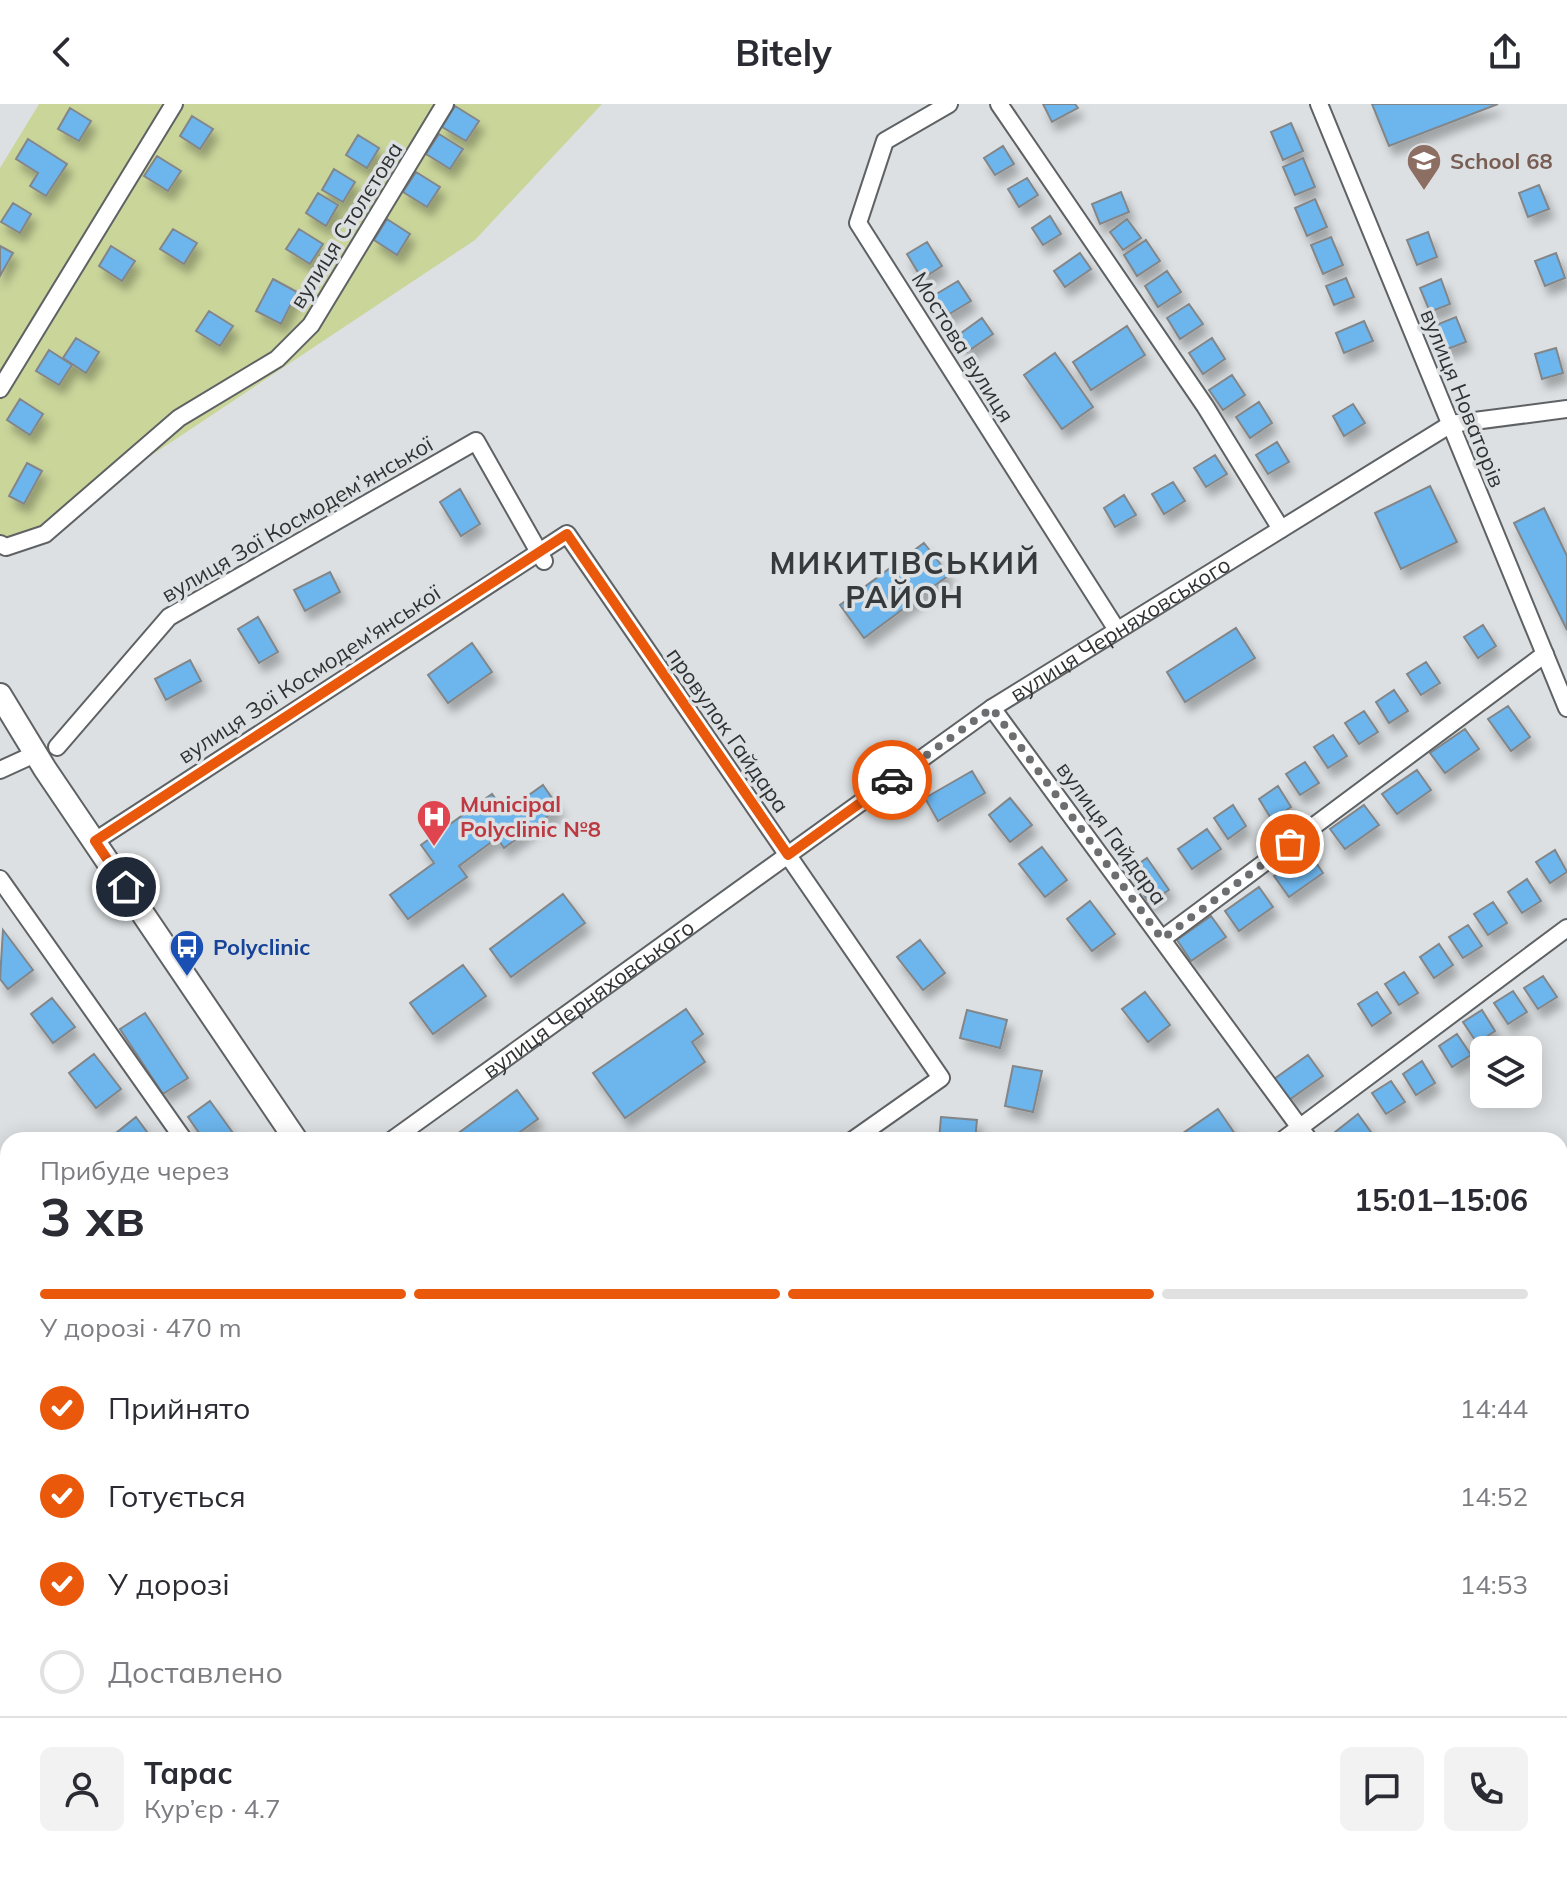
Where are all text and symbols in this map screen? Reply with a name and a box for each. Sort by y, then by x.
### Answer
icon: back [40,30,84,74]
text: Bitely [735,30,832,75]
icon: share [1483,30,1527,74]
street label: вулиця Столєтова [283,136,409,314]
school or university icon: School 68 [1405,142,1443,192]
place label: School 68 [1450,147,1553,175]
street label: Мостова вулиця [906,267,1020,427]
street label: вулиця Новаторів [1414,305,1512,491]
street label: вулиця Зої Космодем’янської [156,429,438,608]
district label: МИКИТІВСЬКИЙ РАЙОН [769,544,1041,616]
street label: вулиця Черняховського [1005,550,1236,708]
street label: вулиця Зої Космодем'янської [172,578,446,769]
street label: провулок Гайдара [660,642,796,818]
courier [852,740,932,820]
street label: вулиця Гайдара [1051,756,1173,910]
icon: car [870,758,914,802]
place label: Municipal Polyclinic №8 [460,790,601,843]
hospital icon: Municipal Polyclinic №8 [415,798,453,848]
pin [1256,810,1324,878]
icon: bag [1268,822,1312,866]
pin [92,853,160,921]
icon: home [104,865,148,909]
street label: вулиця Черняховського [477,913,700,1084]
bus stop icon: Polyclinic [168,928,206,978]
place label: Polyclinic [213,933,310,961]
map controls [1470,1036,1542,1108]
button: layers [1470,1036,1542,1108]
text: Прибуде через [40,1154,229,1187]
text: 15:01–15:06 [1354,1181,1528,1219]
text: 3 хв [40,1184,145,1249]
text: У дорозі · 470 m [40,1311,242,1344]
icon: check [40,1386,84,1430]
text: Прийнято [108,1389,250,1427]
text: 14:44 [1460,1392,1528,1425]
icon: check [40,1474,84,1518]
text: Готується [108,1477,246,1515]
text: 14:52 [1460,1480,1528,1513]
icon: check [40,1562,84,1606]
text: У дорозі [108,1565,230,1603]
text: 14:53 [1460,1568,1528,1601]
text: Доставлено [108,1653,283,1691]
button: person [40,1747,124,1831]
button: chat [1340,1747,1424,1831]
button: phone [1444,1747,1528,1831]
text: Тарас [144,1754,233,1792]
text: Кур’єр · 4.7 [144,1792,281,1825]

